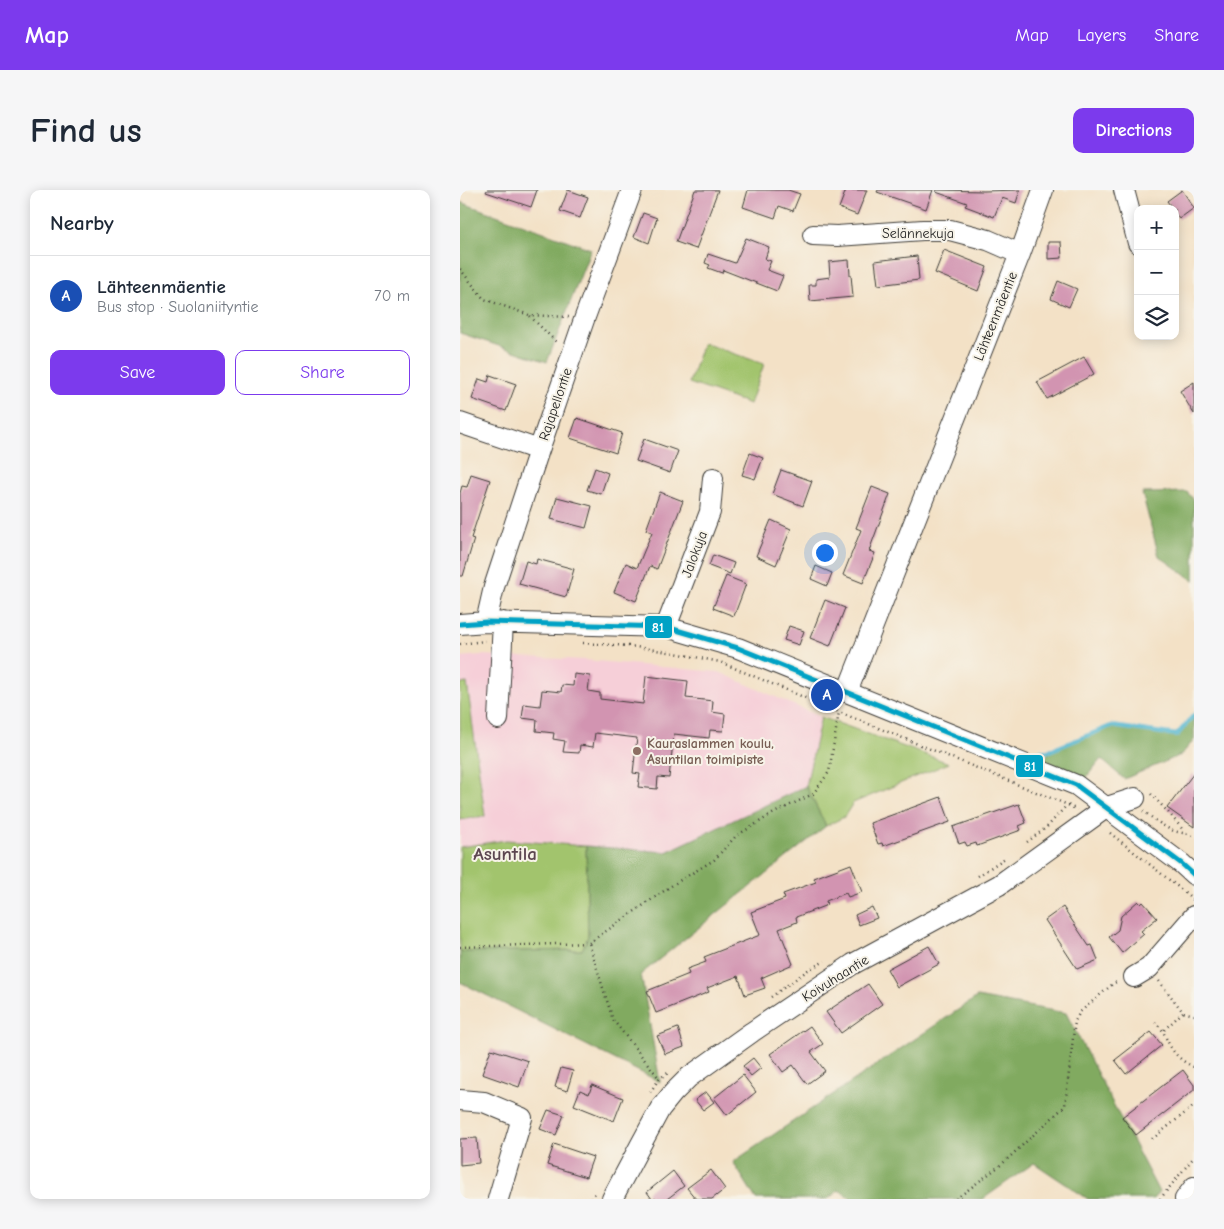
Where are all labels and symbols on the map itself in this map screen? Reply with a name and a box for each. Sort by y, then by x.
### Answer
street label: Selännekuja [882,225,954,242]
street label: Lähteenmäentie [970,269,1021,363]
street label: Rajapellontie [535,366,576,443]
street label: Jalokuja [678,528,711,580]
your location [812,540,838,566]
line badge: 81 [644,615,673,639]
text: 81 [652,619,664,636]
pin: A [811,676,843,714]
place label: Kauraslammen koulu, Asuntilan toimipiste [647,735,774,768]
marker: Kauraslammen koulu, Asuntilan toimipiste [631,745,643,757]
line badge: 81 [1015,754,1044,778]
text: 81 [1024,758,1036,775]
district label: Asuntila [473,843,537,865]
street label: Koivuhaantie [799,951,872,1006]

